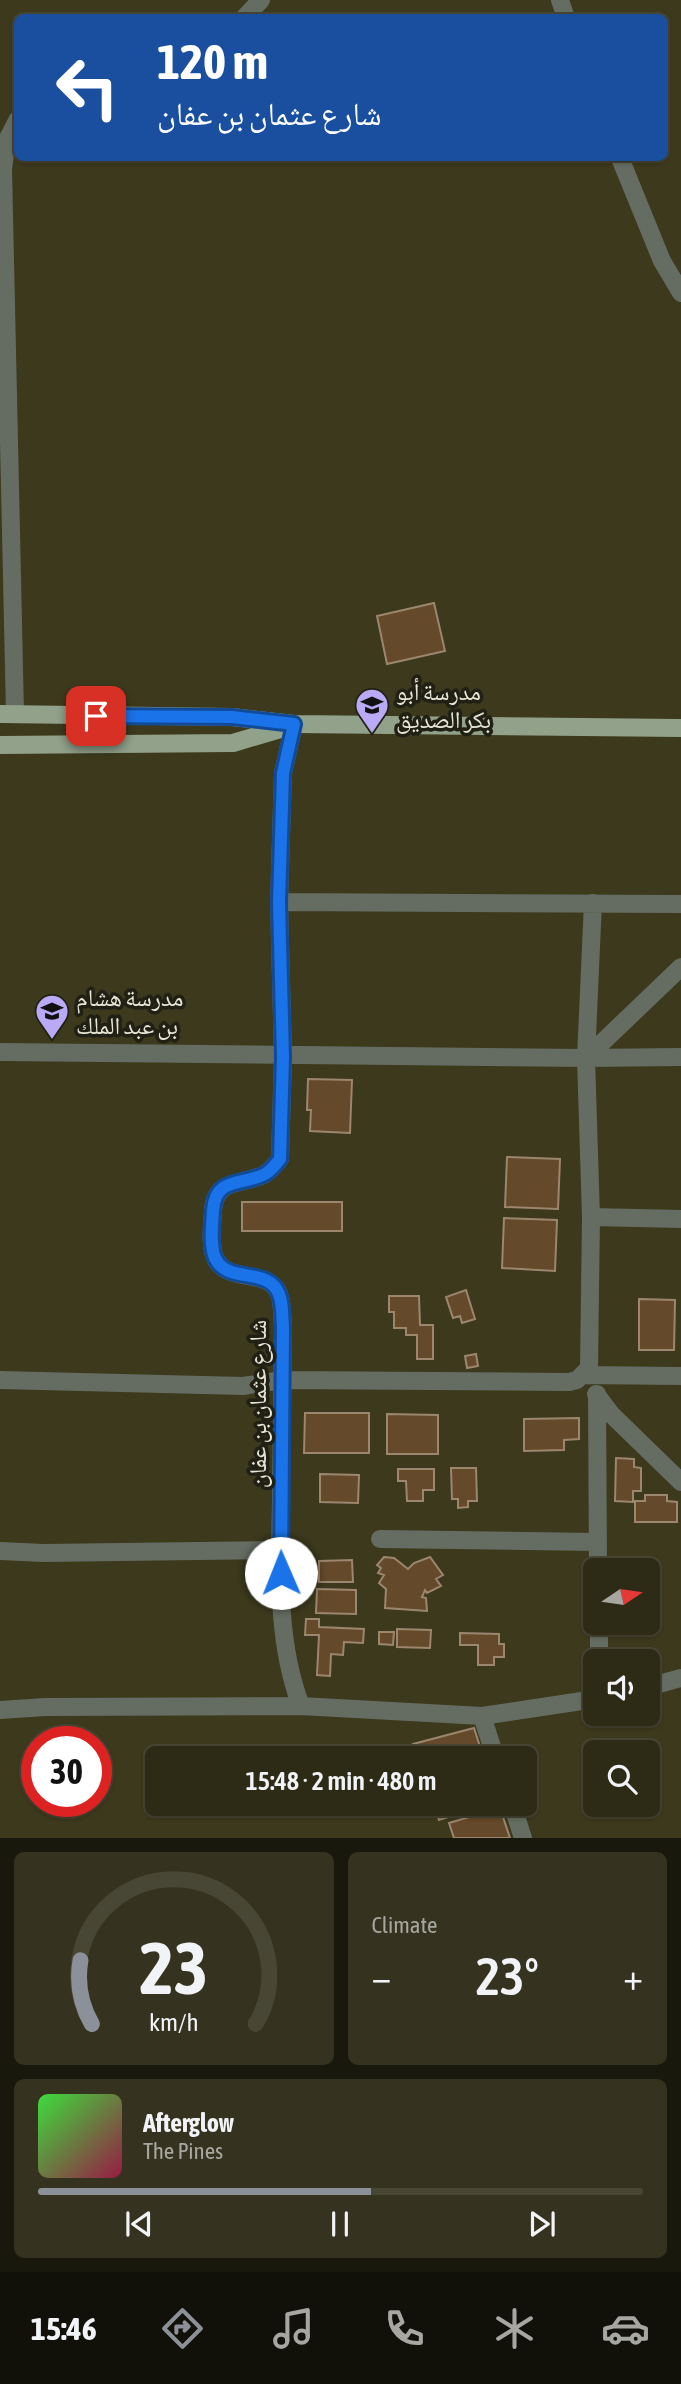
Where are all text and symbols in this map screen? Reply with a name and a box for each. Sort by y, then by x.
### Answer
text: 120 m [157,33,268,89]
icon: left [42,42,133,133]
text: شارع عثمان بن عفان [157,95,382,132]
place label: مدرسة أبو بكر الصديق [396,678,491,734]
pin [66,686,126,746]
school or university icon: مدرسة أبو بكر الصديق [353,686,391,735]
icon: arrive [77,697,115,735]
place label: مدرسة هشام بن عبد الملك [76,984,183,1040]
school or university icon: مدرسة هشام بن عبد الملك [33,992,71,1041]
street label: شارع عثمان بن عفان [244,1320,273,1488]
position arrow [244,1536,318,1610]
north arrow [583,1558,660,1634]
map controls [583,1558,660,1817]
button: sound [583,1649,660,1726]
speed limit sign: 30 [21,1726,112,1817]
button: search [583,1740,660,1817]
text: 15:48 · 2 min · 480 m [246,1766,436,1796]
text: Climate [372,1912,437,1938]
text: 23 [140,1927,208,2010]
text: 23° [476,1946,539,2006]
text: − [372,1955,391,1998]
text: + [623,1955,643,1998]
text: km/h [149,2008,199,2036]
text: Afterglow [143,2108,234,2138]
text: The Pines [143,2138,223,2164]
icon: previous [120,2205,158,2243]
icon: pause [321,2205,359,2243]
icon: next [523,2205,561,2243]
icon: directions [158,2304,207,2353]
icon: music [269,2304,318,2353]
icon: phone [380,2304,429,2353]
icon: climate [490,2304,539,2353]
icon: car [601,2304,650,2353]
text: 15:46 [31,2310,97,2347]

